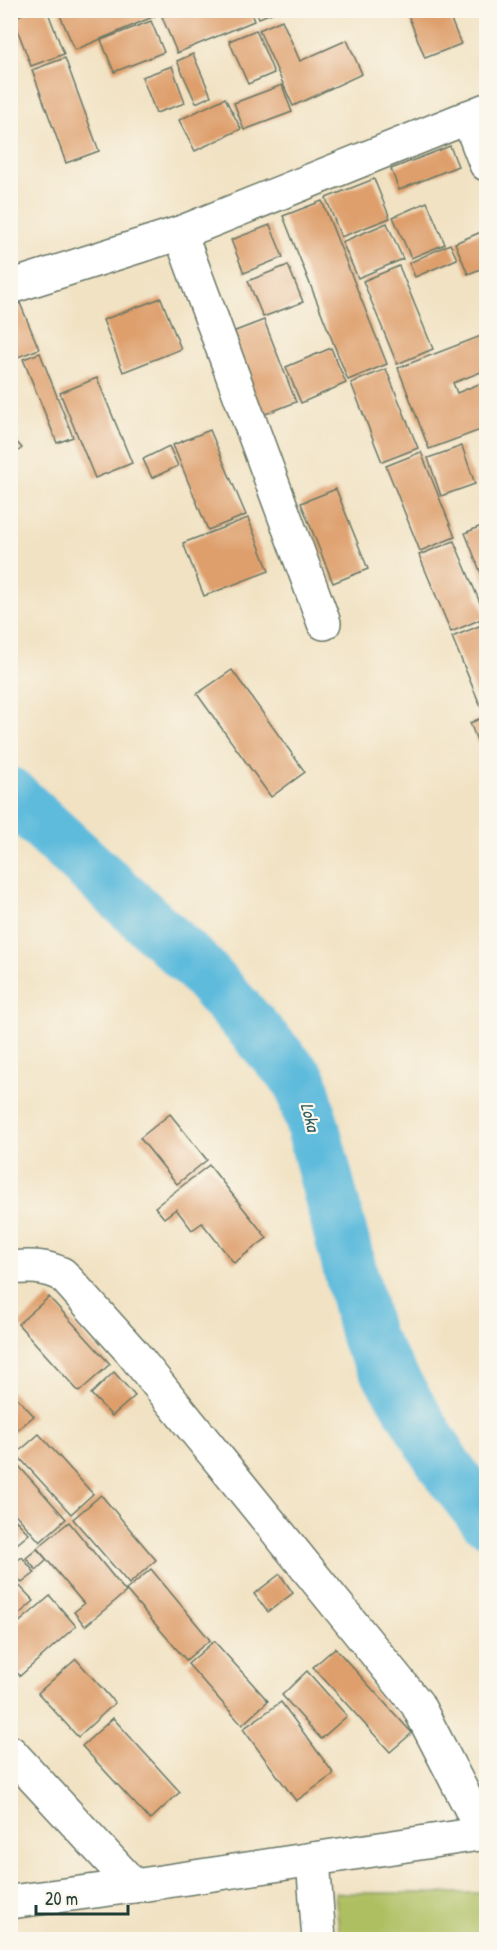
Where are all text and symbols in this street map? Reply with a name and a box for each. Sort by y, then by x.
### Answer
water label: Loka [295,1100,327,1136]
scale bar [36,1878,128,1916]
text: 20 m [45,1886,78,1911]

